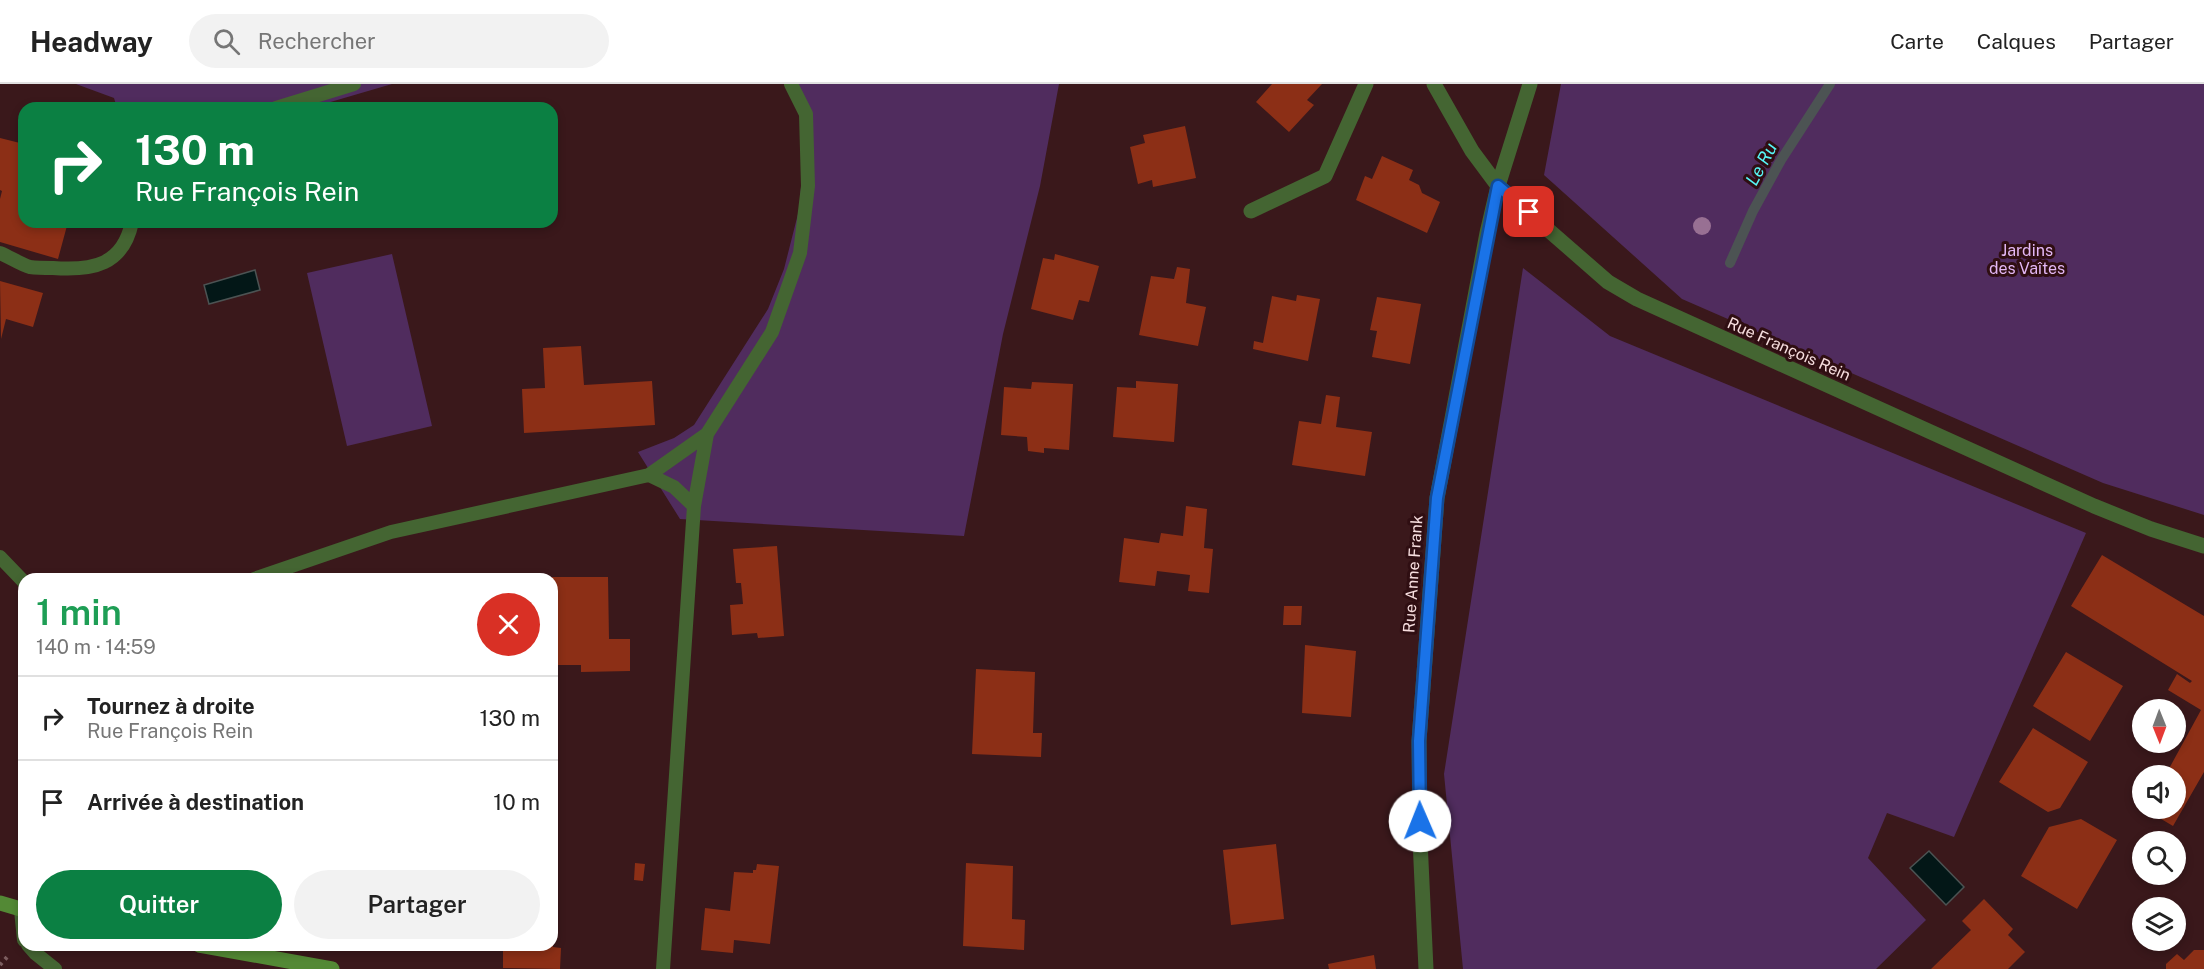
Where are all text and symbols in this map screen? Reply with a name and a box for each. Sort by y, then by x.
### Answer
search box [189,14,609,68]
text: Headway [30,25,153,58]
icon: search [210,25,243,58]
text: Rechercher [258,28,376,54]
text: Carte [1890,29,1944,54]
text: Calques [1977,29,2056,54]
text: Partager [2089,29,2174,54]
text: 130 m [135,125,255,174]
icon: right [36,126,114,204]
water label: Le Ru [1741,139,1781,189]
text: Rue François Rein [135,175,359,207]
pin [1503,186,1554,237]
icon: arrive [1512,195,1545,228]
park label: Jardins des Vaîtes [1989,241,2065,278]
street label: Rue François Rein [1724,313,1854,385]
street label: Rue Anne Frank [1399,514,1427,634]
text: 1 min [36,591,122,633]
button: close [477,593,540,656]
text: 140 m · 14:59 [36,635,156,659]
text: Tournez à droite [87,693,255,719]
north arrow [2132,699,2186,753]
map controls [2132,699,2186,951]
icon: right [36,702,69,735]
text: 130 m [479,705,540,731]
text: Rue François Rein [87,719,253,743]
button: sound [2132,765,2186,819]
icon: arrive [36,786,69,819]
text: Arrivée à destination [87,789,304,815]
text: 10 m [493,789,540,815]
position arrow [1388,789,1452,853]
button: search [2132,831,2186,885]
button: Quitter [36,870,282,939]
button: Partager [294,870,540,939]
button: layers [2132,897,2186,951]

